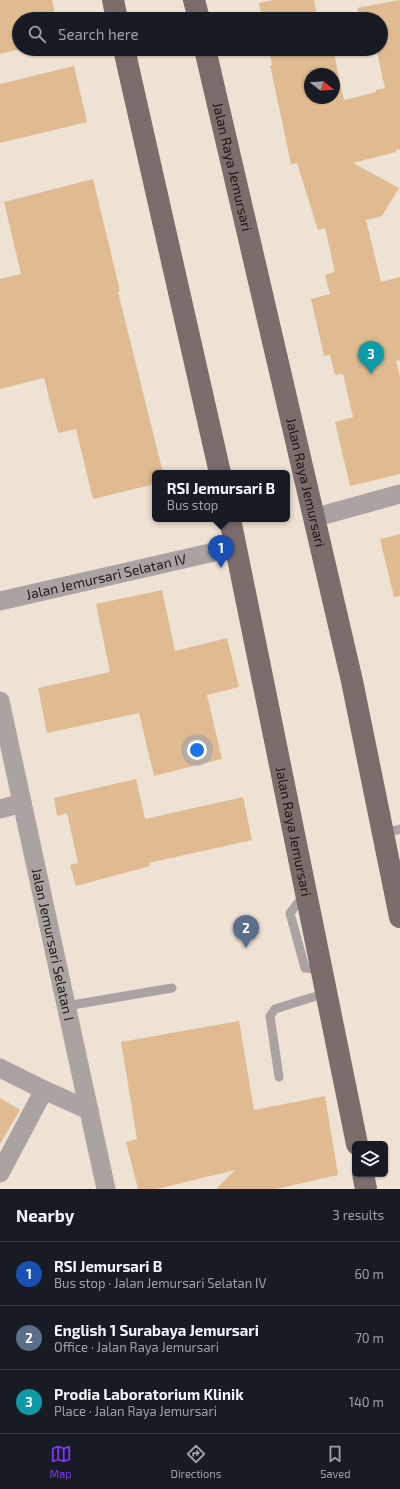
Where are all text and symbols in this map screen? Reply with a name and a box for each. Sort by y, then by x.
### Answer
search box [12,12,388,56]
icon: search [26,23,48,45]
text: Search here [58,25,139,43]
north arrow [304,68,340,104]
street label: Jalan Raya Jemursari [210,101,256,233]
pin: 3 [358,341,384,374]
street label: Jalan Raya Jemursari [283,416,330,548]
popup [152,470,290,522]
text: RSI Jemursari B [167,479,275,497]
text: Bus stop [167,497,218,513]
pin: 1 [208,535,234,568]
street label: Jalan Jemursari Selatan IV [24,549,189,603]
your location [187,740,207,760]
street label: Jalan Raya Jemursari [273,765,315,898]
street label: Jalan Jemursari Selatan I [29,866,78,1022]
pin: 2 [233,915,259,948]
map controls [352,1141,388,1177]
button: layers [352,1141,388,1177]
text: Nearby [16,1205,74,1225]
text: 3 results [333,1207,384,1223]
text: RSI Jemursari B [54,1257,162,1275]
text: 1 [26,1266,32,1282]
text: 60 m [354,1266,384,1282]
text: Bus stop · Jalan Jemursari Selatan IV [54,1275,266,1291]
text: English 1 Surabaya Jemursari [54,1321,259,1339]
text: 2 [25,1330,33,1346]
text: 70 m [355,1330,384,1346]
text: Office · Jalan Raya Jemursari [54,1339,219,1355]
text: Prodia Laboratorium Klinik [54,1385,244,1403]
text: 3 [25,1394,33,1410]
text: 140 m [349,1394,384,1410]
text: Place · Jalan Raya Jemursari [54,1403,217,1419]
tab: Map [50,1443,72,1480]
tab: Directions [171,1443,221,1480]
tab: Saved [320,1443,351,1480]

